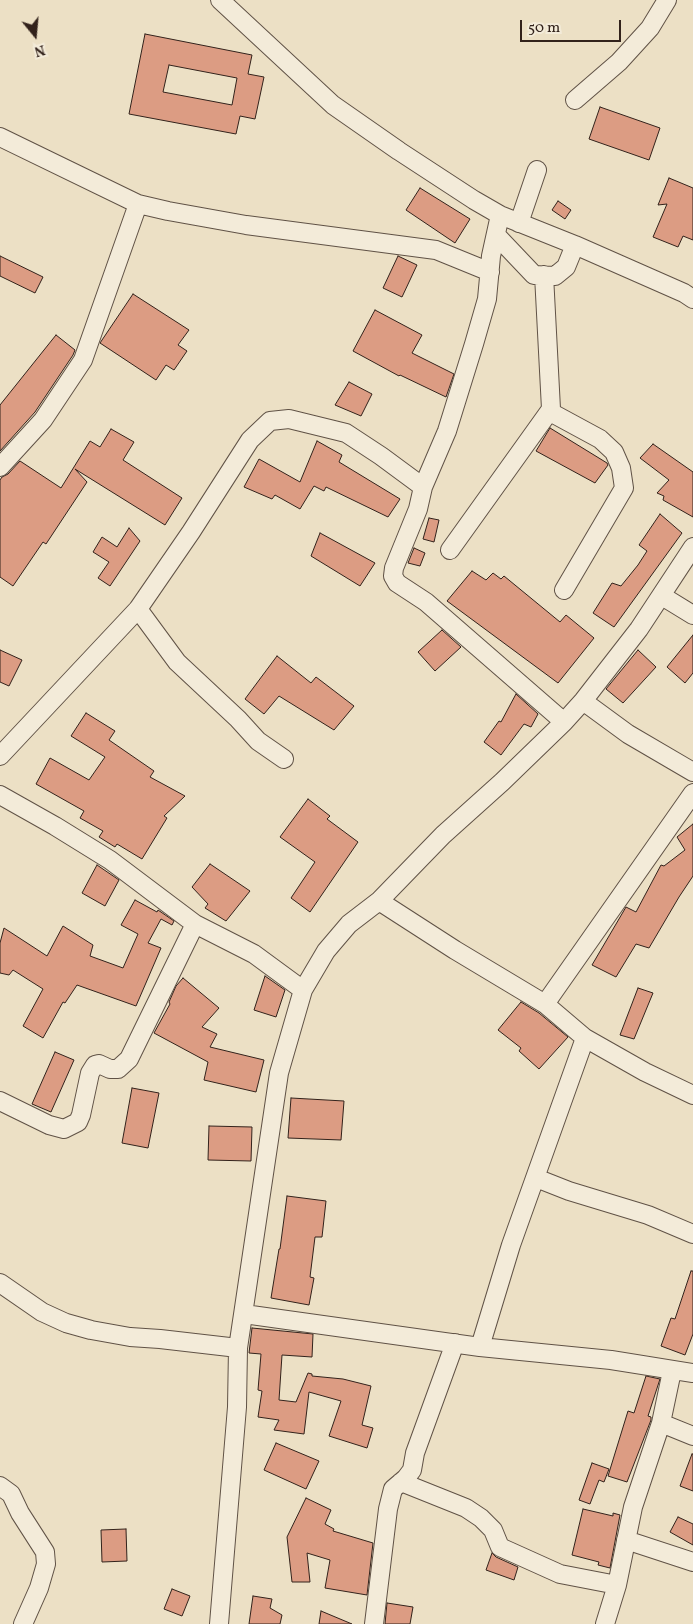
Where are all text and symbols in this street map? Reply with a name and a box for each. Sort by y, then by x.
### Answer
north arrow [10,10,60,60]
scale bar [523,10,624,42]
text: 50 m [528,18,560,39]
text: N [32,39,47,60]

